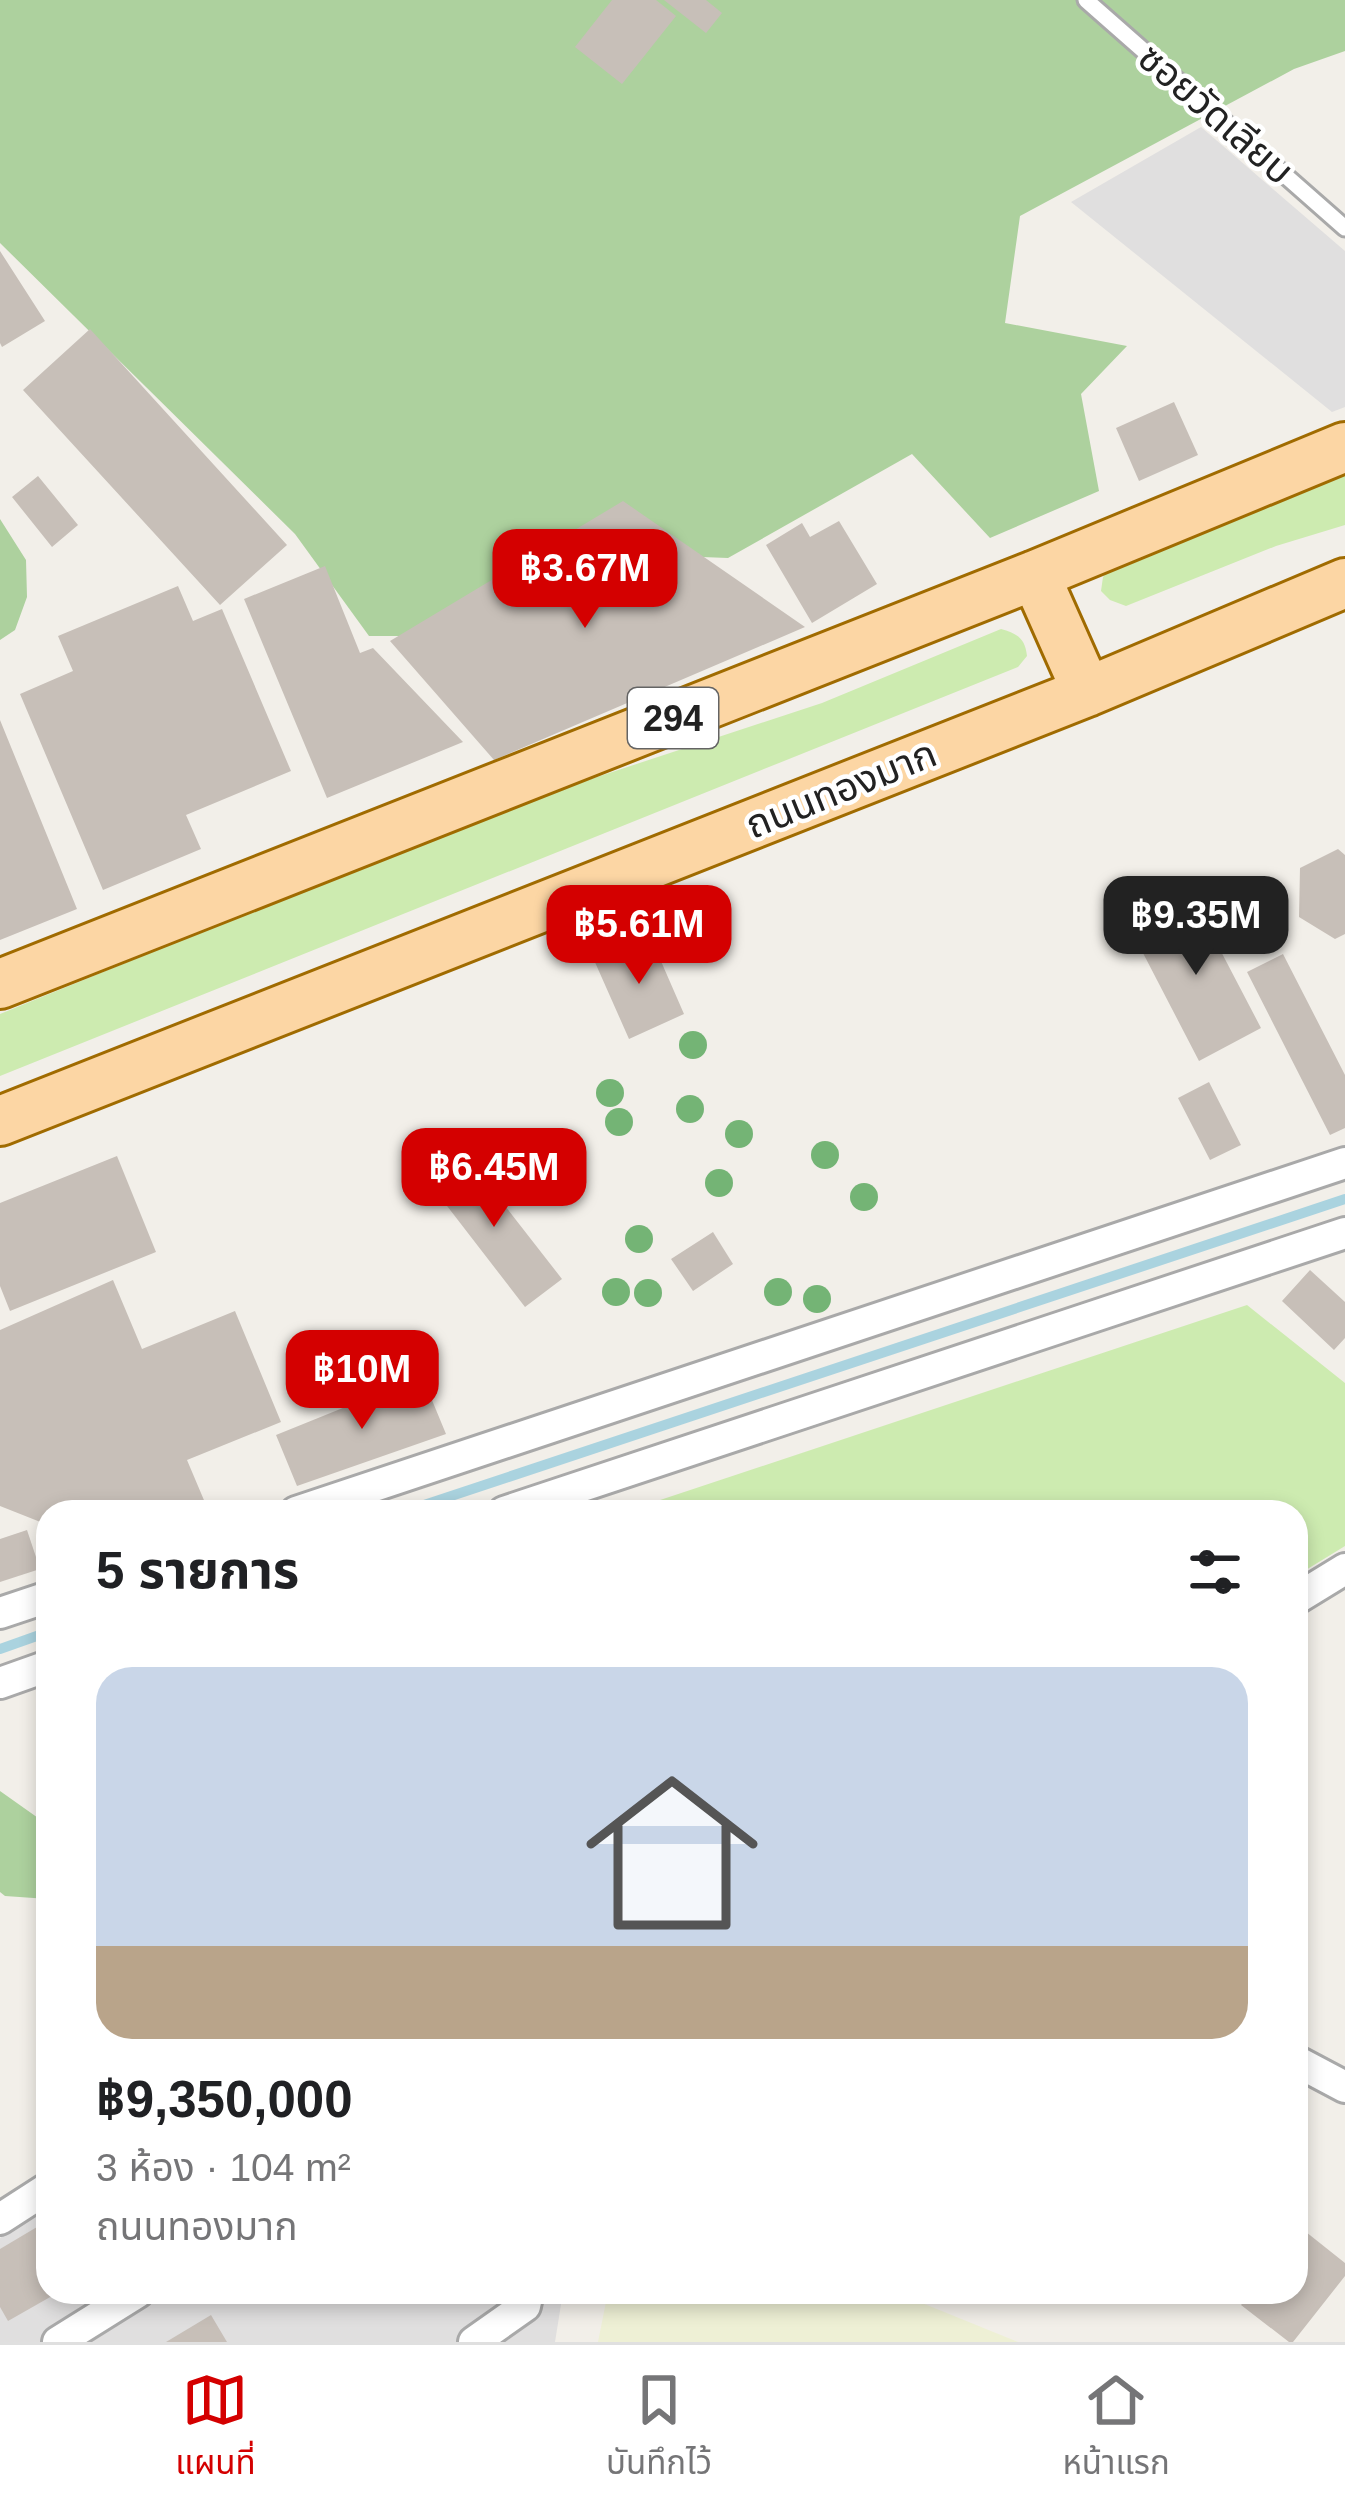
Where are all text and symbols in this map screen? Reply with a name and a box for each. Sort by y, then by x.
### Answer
street label: ซอยวัดเลียบ [1130,35,1302,193]
pin: ฿3.67M [487,529,683,631]
text: ฿3.67M [519,546,651,589]
road number: 294 [628,688,718,748]
street label: ถนนทองมาก [740,731,942,847]
pin: ฿9.35M [1098,876,1294,978]
pin: ฿5.61M [541,885,737,987]
text: ฿9.35M [1130,893,1262,936]
text: ฿5.61M [573,902,705,945]
pin: ฿6.45M [396,1128,592,1230]
text: ฿6.45M [428,1145,560,1188]
pin: ฿10M [291,1330,433,1432]
text: ฿10M [313,1347,411,1390]
icon: filters [1182,1539,1248,1605]
text: 5 รายการ [96,1542,299,1599]
icon: home [564,1745,780,1961]
text: ฿9,350,000 [96,2071,353,2128]
text: 3 ห้อง · 104 m² [96,2146,351,2189]
text: ถนนทองมาก [96,2205,298,2248]
tab: แผนที่ [175,2367,256,2489]
tab: บันทึกไว้ [606,2367,712,2489]
tab: หน้าแรก [1062,2367,1170,2489]

